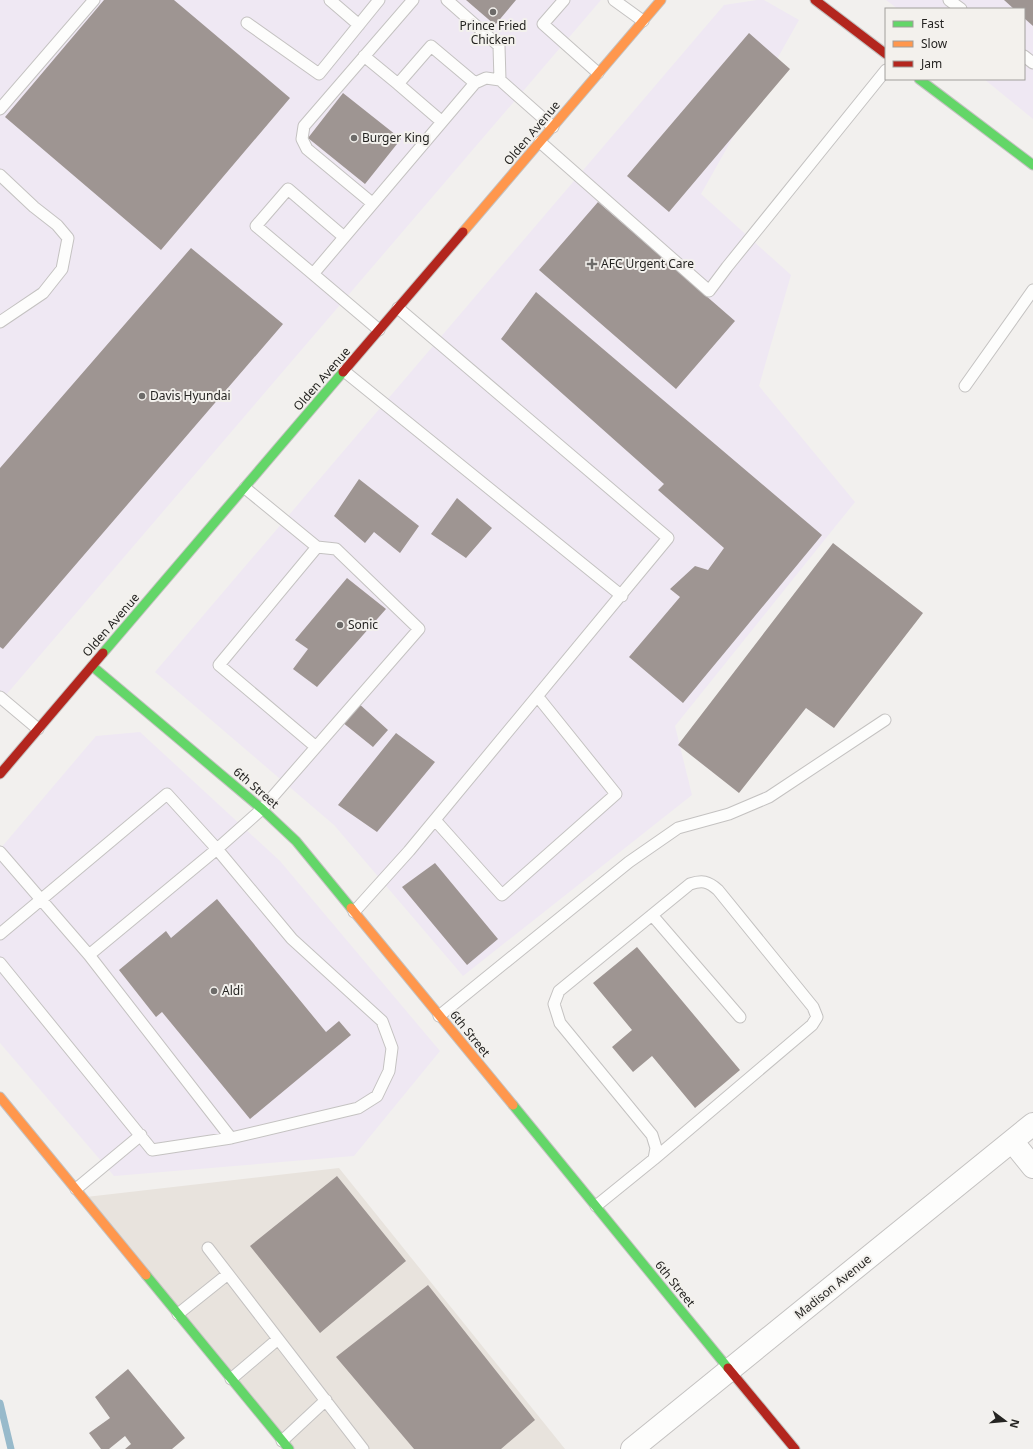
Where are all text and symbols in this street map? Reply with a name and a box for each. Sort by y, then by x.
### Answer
marker: Prince Fried Chicken [488,7,498,17]
legend [885,8,1025,80]
text: Fast [921,15,945,32]
place label: Prince Fried Chicken [460,17,526,48]
text: Slow [921,35,948,52]
text: Jam [920,55,942,72]
street label: Olden Avenue [500,97,564,169]
place label: Burger King [362,129,430,146]
marker: Burger King [349,133,359,143]
place label: AFC Urgent Care [601,255,694,272]
marker: AFC Urgent Care [586,258,598,270]
street label: Olden Avenue [289,343,354,414]
place label: Davis Hyundai [150,387,231,404]
marker: Davis Hyundai [137,391,147,401]
street label: Olden Avenue [78,589,143,660]
place label: Sonic [348,616,378,633]
marker: Sonic [335,620,345,630]
street label: 6th Street [230,763,283,813]
place label: Aldi [222,982,243,999]
marker: Aldi [209,986,219,996]
street label: 6th Street [446,1007,495,1061]
street label: Madison Avenue [791,1250,875,1323]
street label: 6th Street [651,1257,700,1311]
north arrow [985,1401,1025,1441]
text: N [1007,1418,1024,1430]

